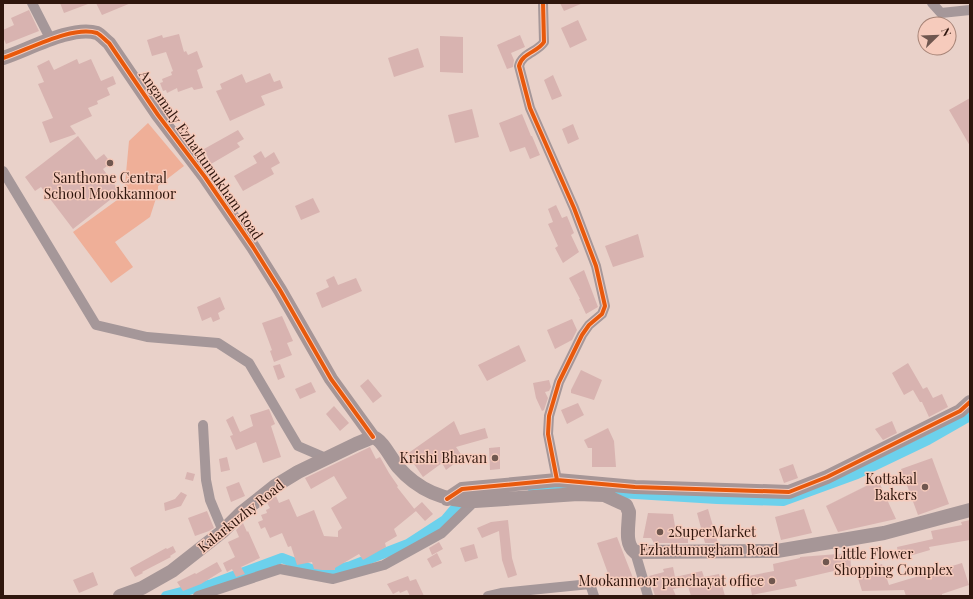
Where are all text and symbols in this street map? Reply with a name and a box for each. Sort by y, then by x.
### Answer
north arrow [917,16,957,56]
text: N [938,25,955,39]
street label: Angamaly Ezhattumukham Road [135,65,268,244]
marker: Santhome Central School Mookkannoor [105,158,115,168]
place label: Santhome Central School Mookkannoor [44,168,177,203]
place label: Krishi Bhavan [400,448,488,467]
marker: Krishi Bhavan [490,453,500,463]
place label: Kottakal Bakers [865,469,917,504]
street label: Kalarkuzhy Road [194,475,288,556]
marker: Kottakal Bakers [920,482,930,492]
place label: 2SuperMarket [668,522,757,541]
marker: 2SuperMarket [655,527,665,537]
street label: Ezhattumugham Road [640,540,778,559]
place label: Little Flower Shopping Complex [834,544,954,579]
marker: Little Flower Shopping Complex [821,557,831,567]
place label: Mookannoor panchayat office [579,571,764,590]
marker: Mookannoor panchayat office [767,576,777,586]

